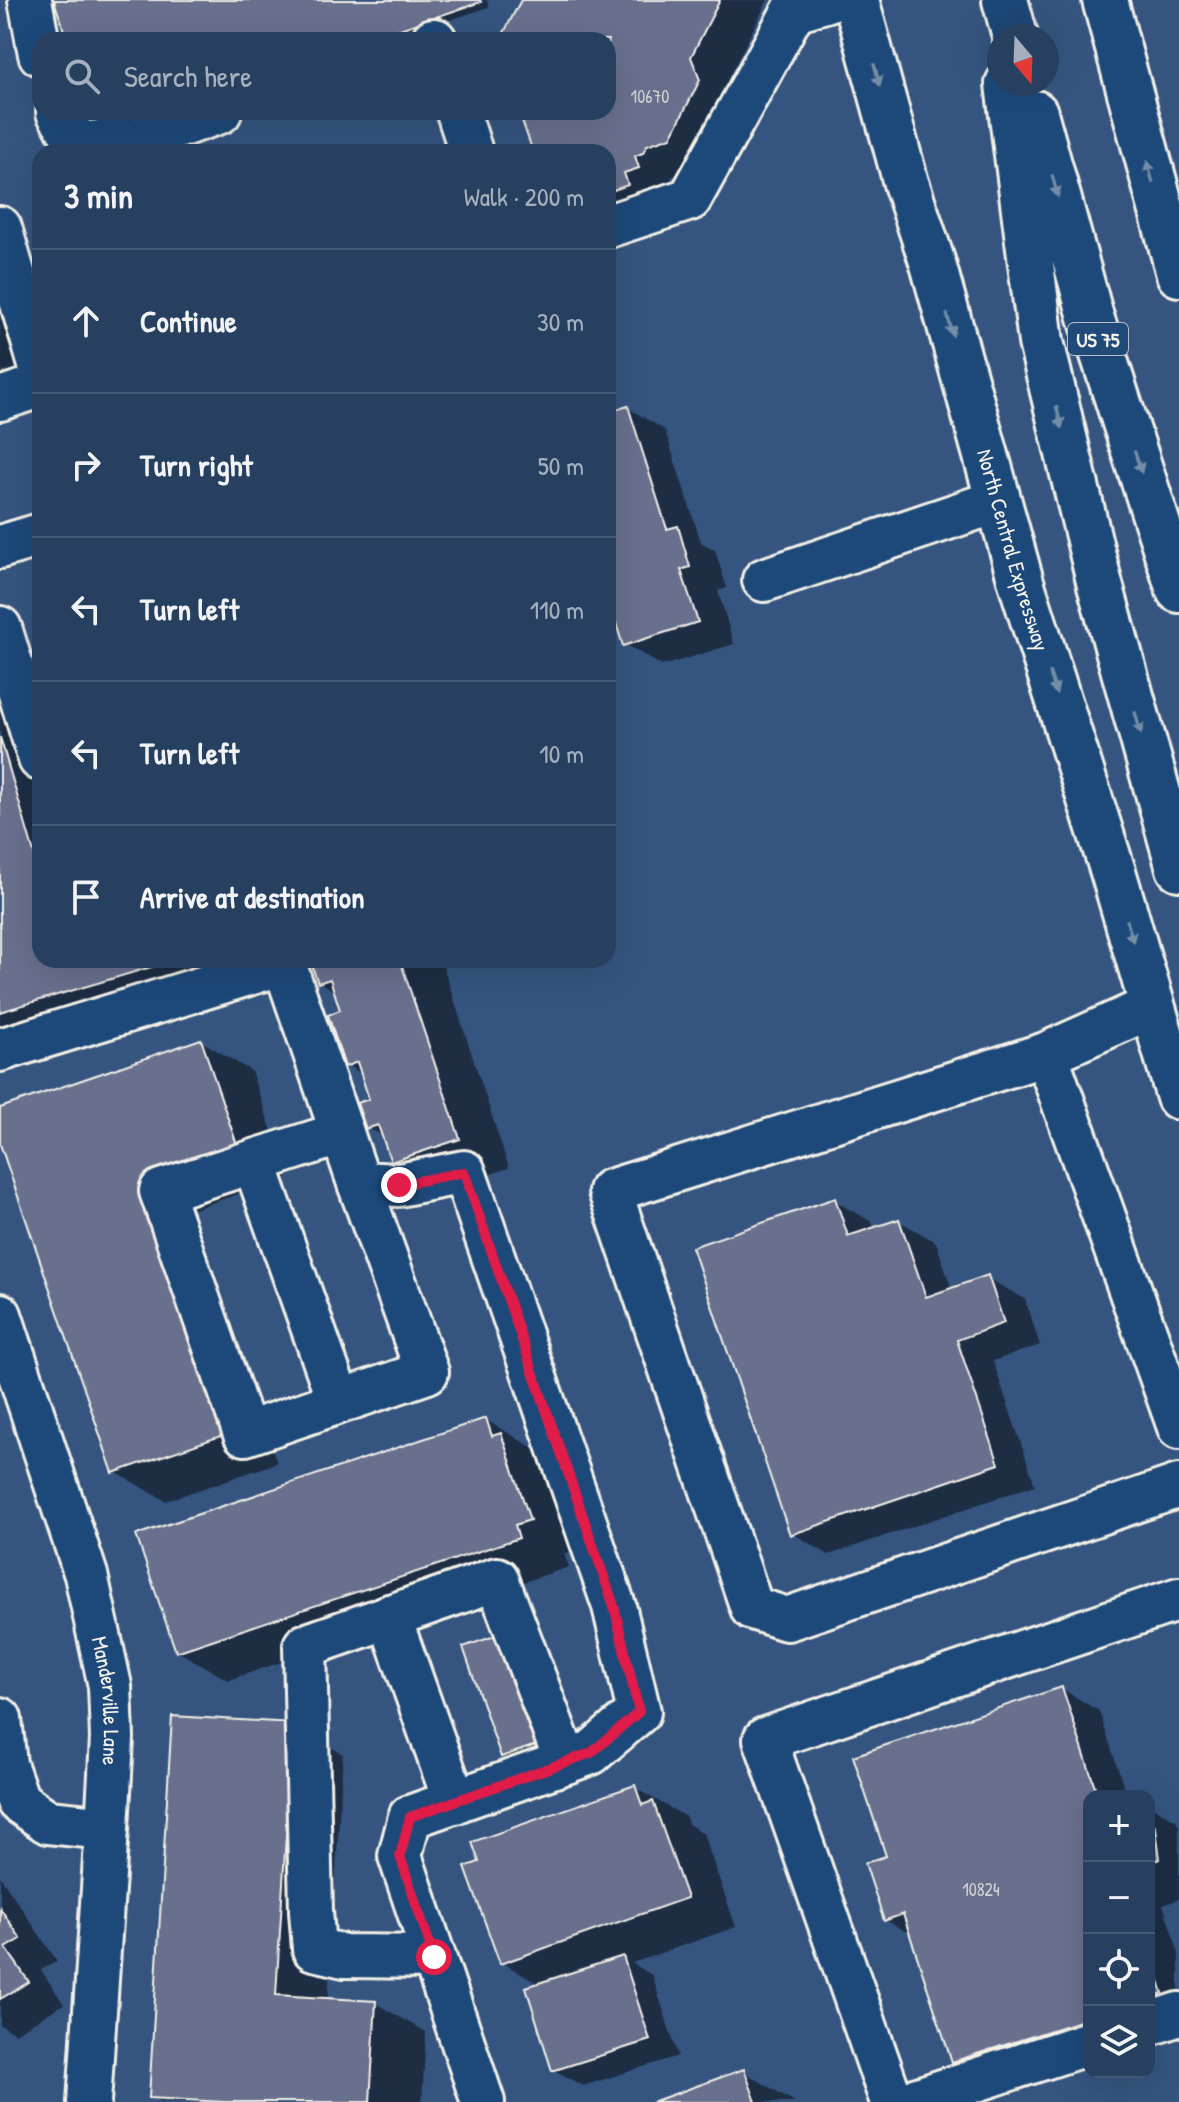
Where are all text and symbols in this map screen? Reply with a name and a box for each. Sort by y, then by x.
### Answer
north arrow [987,24,1059,96]
search box [32,32,616,120]
icon: search [60,54,104,98]
text: Search here [124,56,252,96]
one-way arrow [871,63,883,88]
house number: 10670 [631,84,669,109]
one-way arrow [1144,160,1156,185]
text: 3 min [64,173,133,219]
one-way arrow [1049,174,1061,199]
text: Walk · 200 m [464,179,584,214]
icon: ahead [64,299,108,343]
text: Continue [140,301,237,341]
text: 30 m [537,304,584,339]
one-way arrow [944,312,956,337]
road number: US 75 [1068,323,1128,355]
one-way arrow [1054,405,1066,430]
icon: right [64,443,108,487]
text: Turn right [140,445,253,485]
street label: North Central Expressway [970,446,1057,655]
text: 50 m [538,448,584,483]
one-way arrow [1132,450,1144,474]
icon: left [64,587,108,631]
text: Turn left [140,589,239,629]
text: 110 m [530,592,584,627]
one-way arrow [1047,671,1060,695]
one-way arrow [1133,711,1145,736]
icon: left [64,731,108,775]
text: Turn left [140,733,239,773]
text: 10 m [539,736,584,771]
icon: arrive [64,875,108,919]
text: Arrive at destination [140,877,365,917]
one-way arrow [1124,919,1136,944]
route end [381,1167,417,1203]
street label: Manderville Lane [85,1633,127,1767]
map controls [1083,1790,1155,2078]
button: + [1083,1790,1155,1862]
button: − [1083,1862,1155,1934]
house number: 10824 [962,1877,1000,1902]
button: locate [1083,1934,1155,2006]
route start [416,1939,452,1975]
button: layers [1083,2006,1155,2078]

